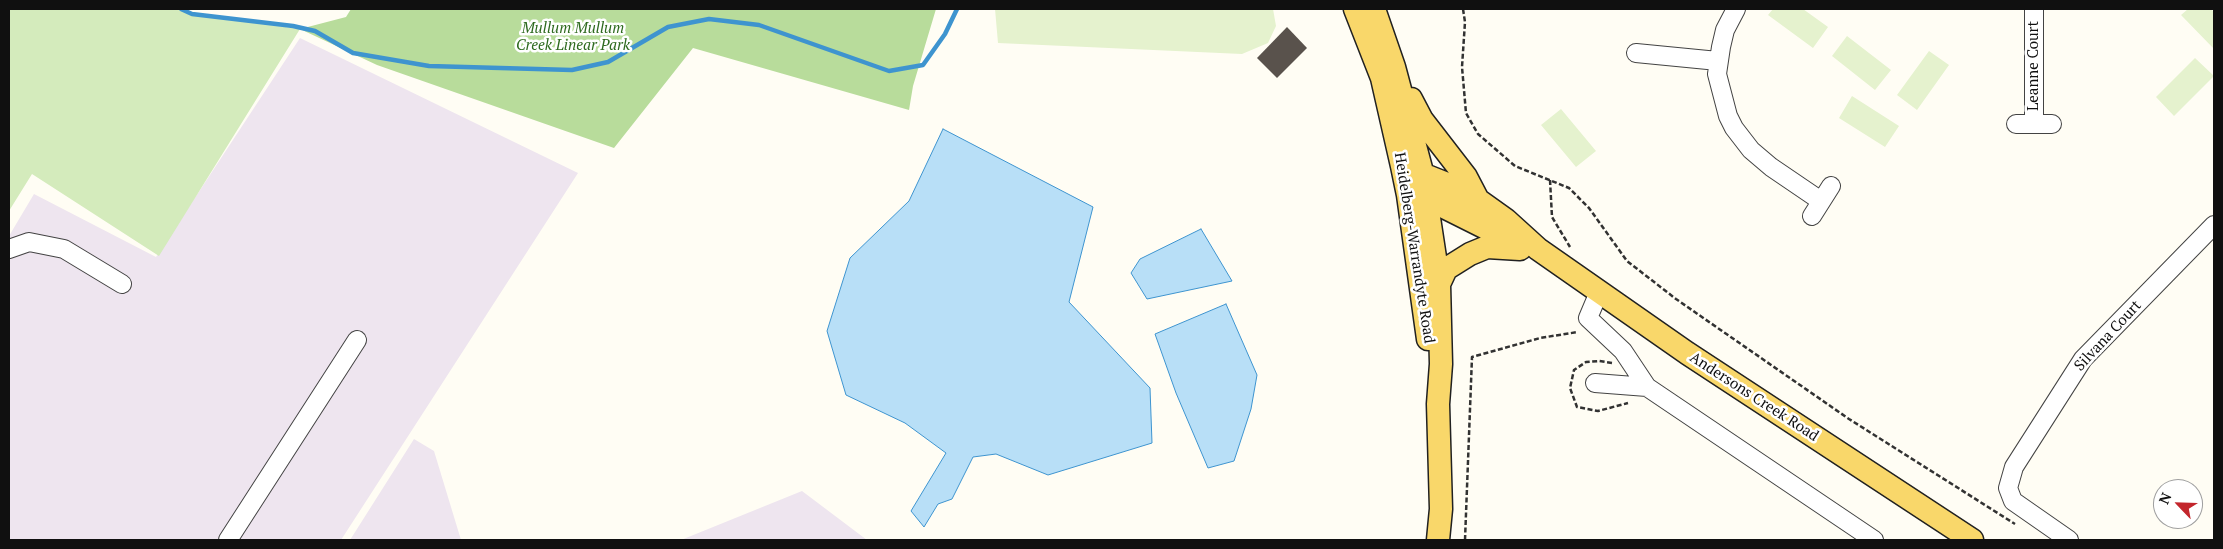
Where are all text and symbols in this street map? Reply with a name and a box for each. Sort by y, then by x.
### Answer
park label: Mullum Mullum Creek Linear Park [516,20,630,55]
street label: Leanne Court [2025,21,2043,111]
street label: Heidelberg-Warrandyte Road [1390,151,1438,345]
street label: Silvana Court [2071,297,2145,375]
street label: Andersons Creek Road [1686,349,1822,445]
north arrow [2153,479,2203,529]
text: N [2154,489,2176,507]

